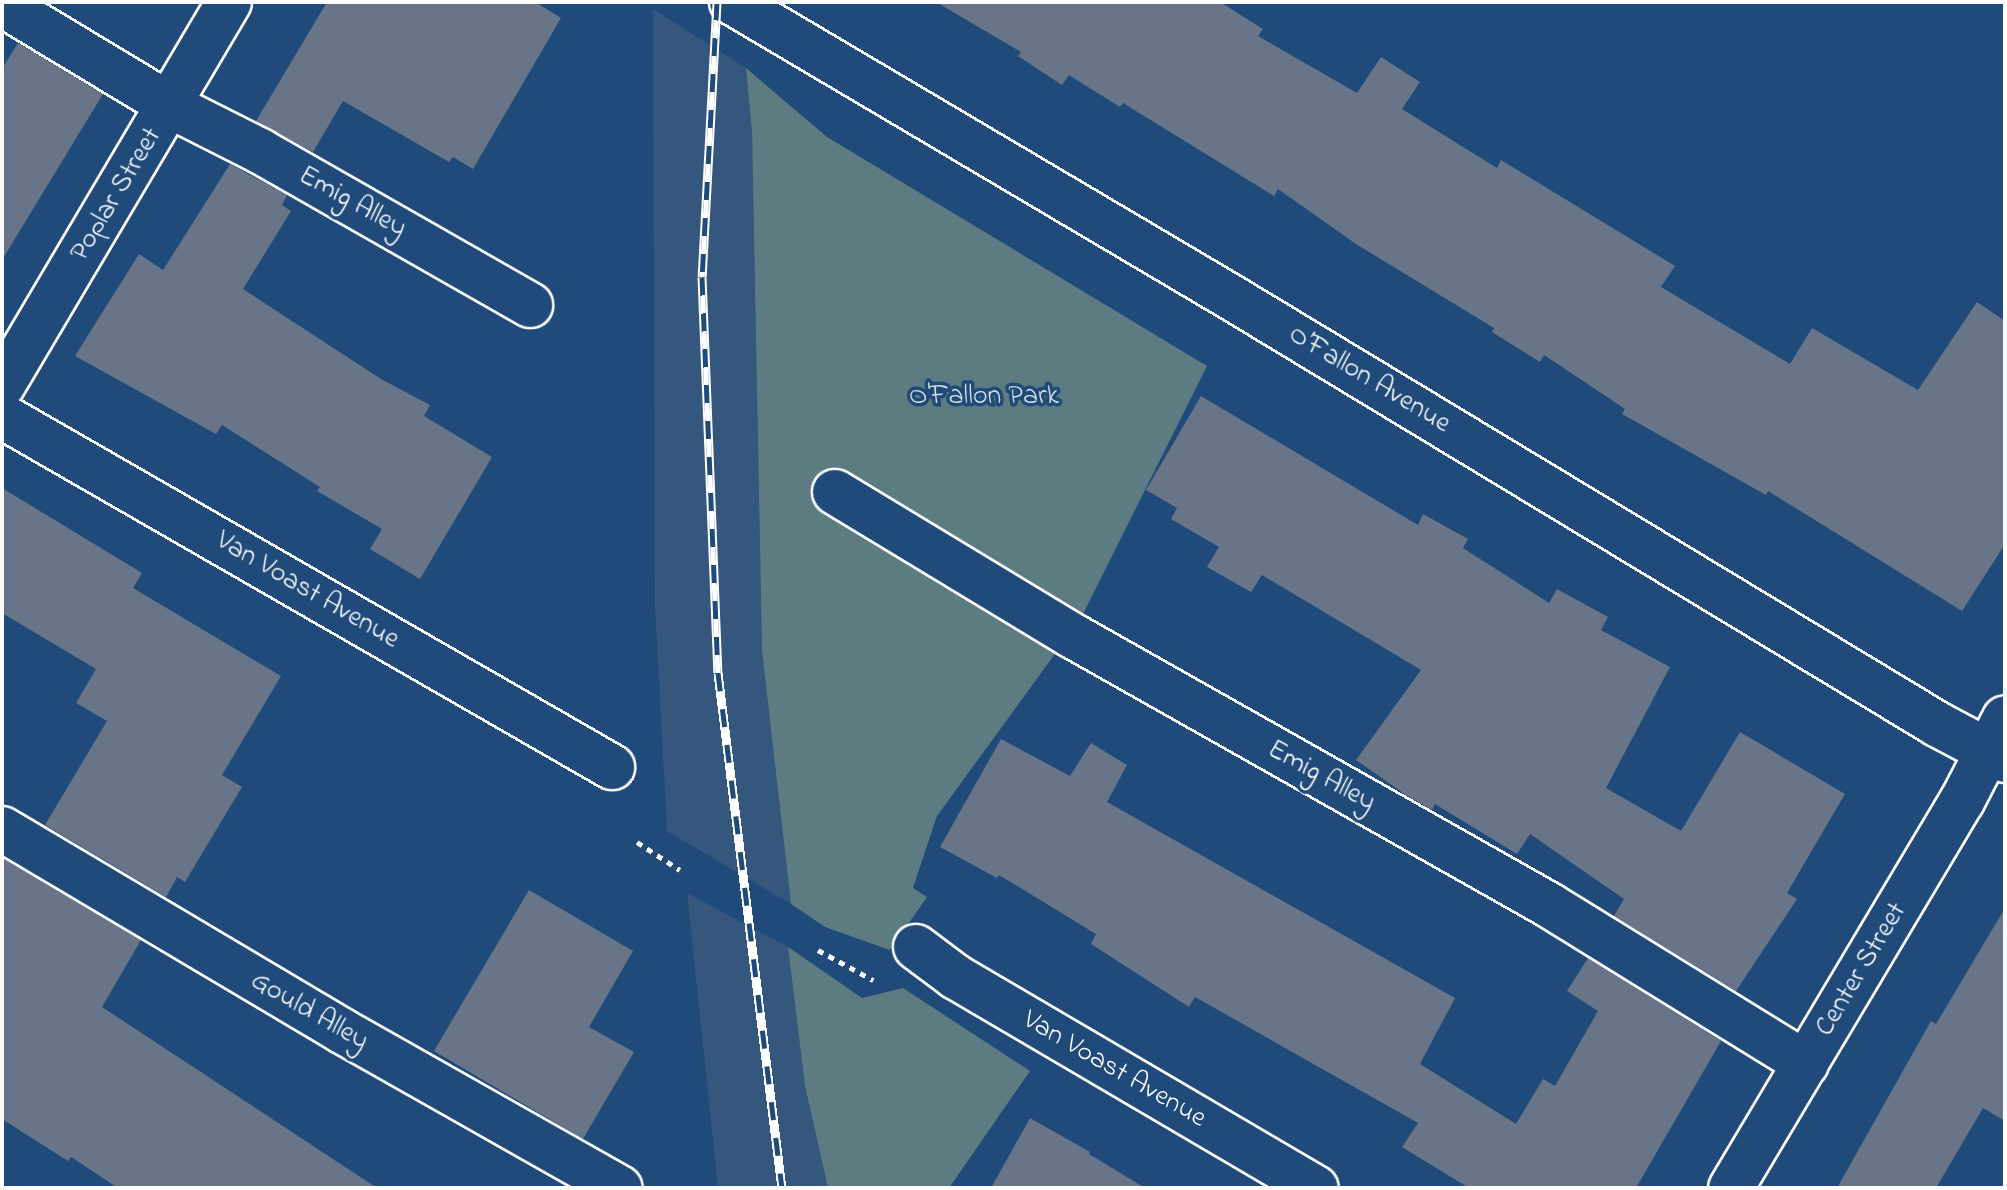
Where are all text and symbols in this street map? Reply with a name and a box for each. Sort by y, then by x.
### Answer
street label: Poplar Street [64,122,170,268]
street label: Emig Alley [292,160,412,246]
street label: O’Fallon Avenue [1282,318,1456,442]
park label: O'Fallon Park [909,380,1059,414]
street label: Van Voast Avenue [209,525,405,657]
street label: Emig Alley [1261,734,1381,820]
street label: Center Street [1809,897,1915,1043]
street label: Gould Alley [244,965,374,1059]
street label: Van Voast Avenue [1016,1004,1212,1136]

